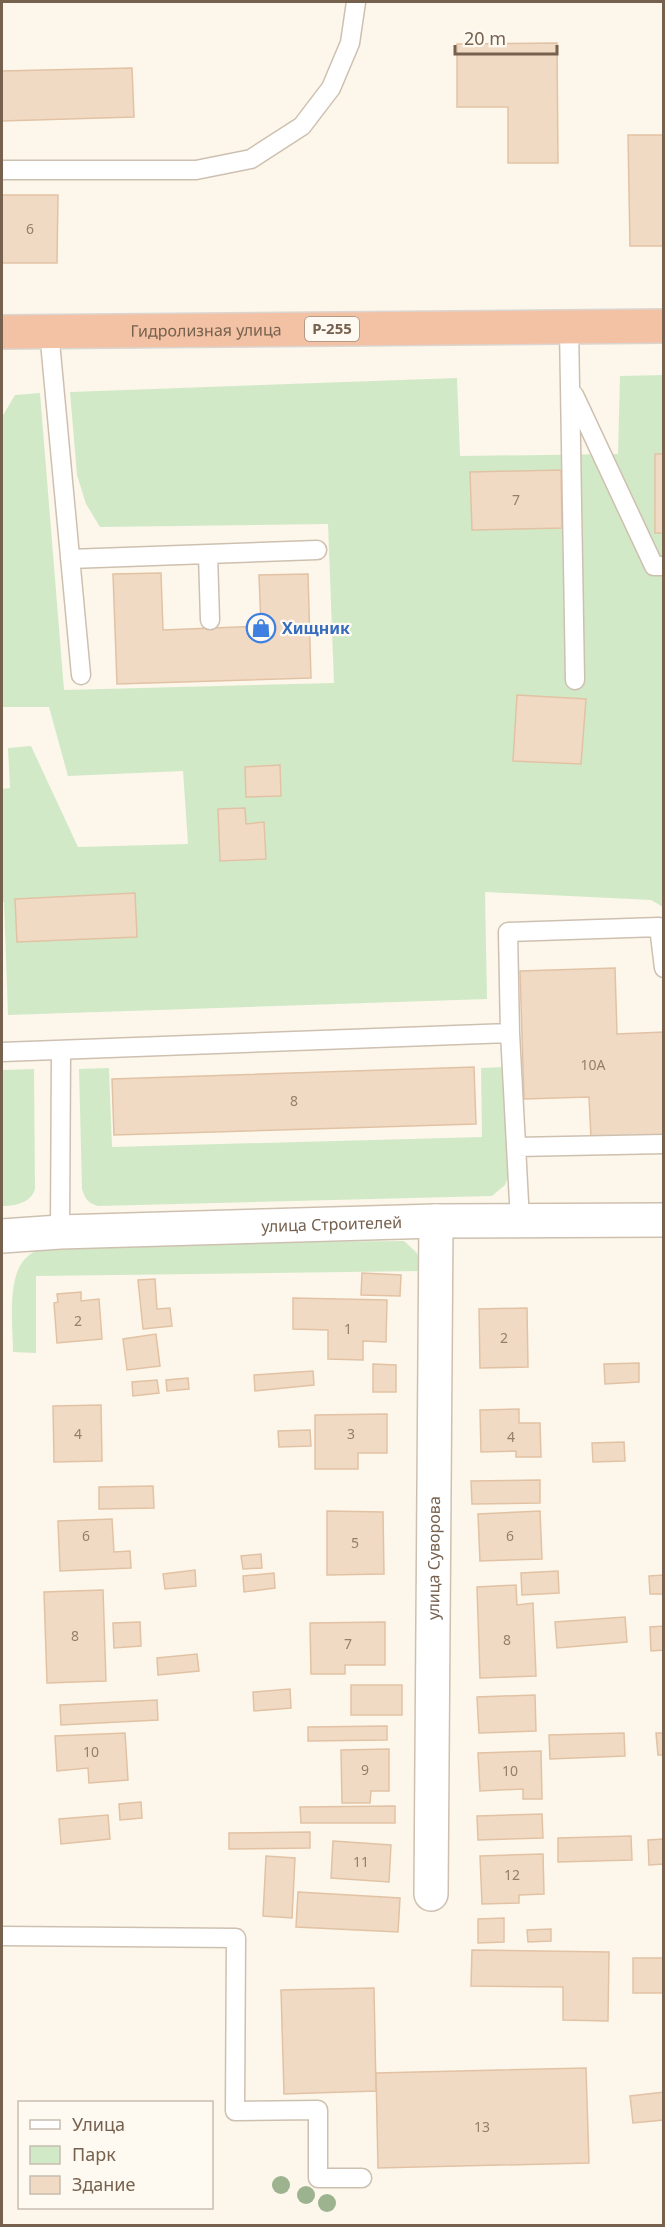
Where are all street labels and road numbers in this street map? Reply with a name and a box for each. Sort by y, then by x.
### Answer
road number: Р-255 [305,317,359,341]
street label: Гидролизная улица [130,318,282,342]
street label: улица Строителей [261,1211,402,1237]
street label: улица Суворова [422,1496,445,1620]

